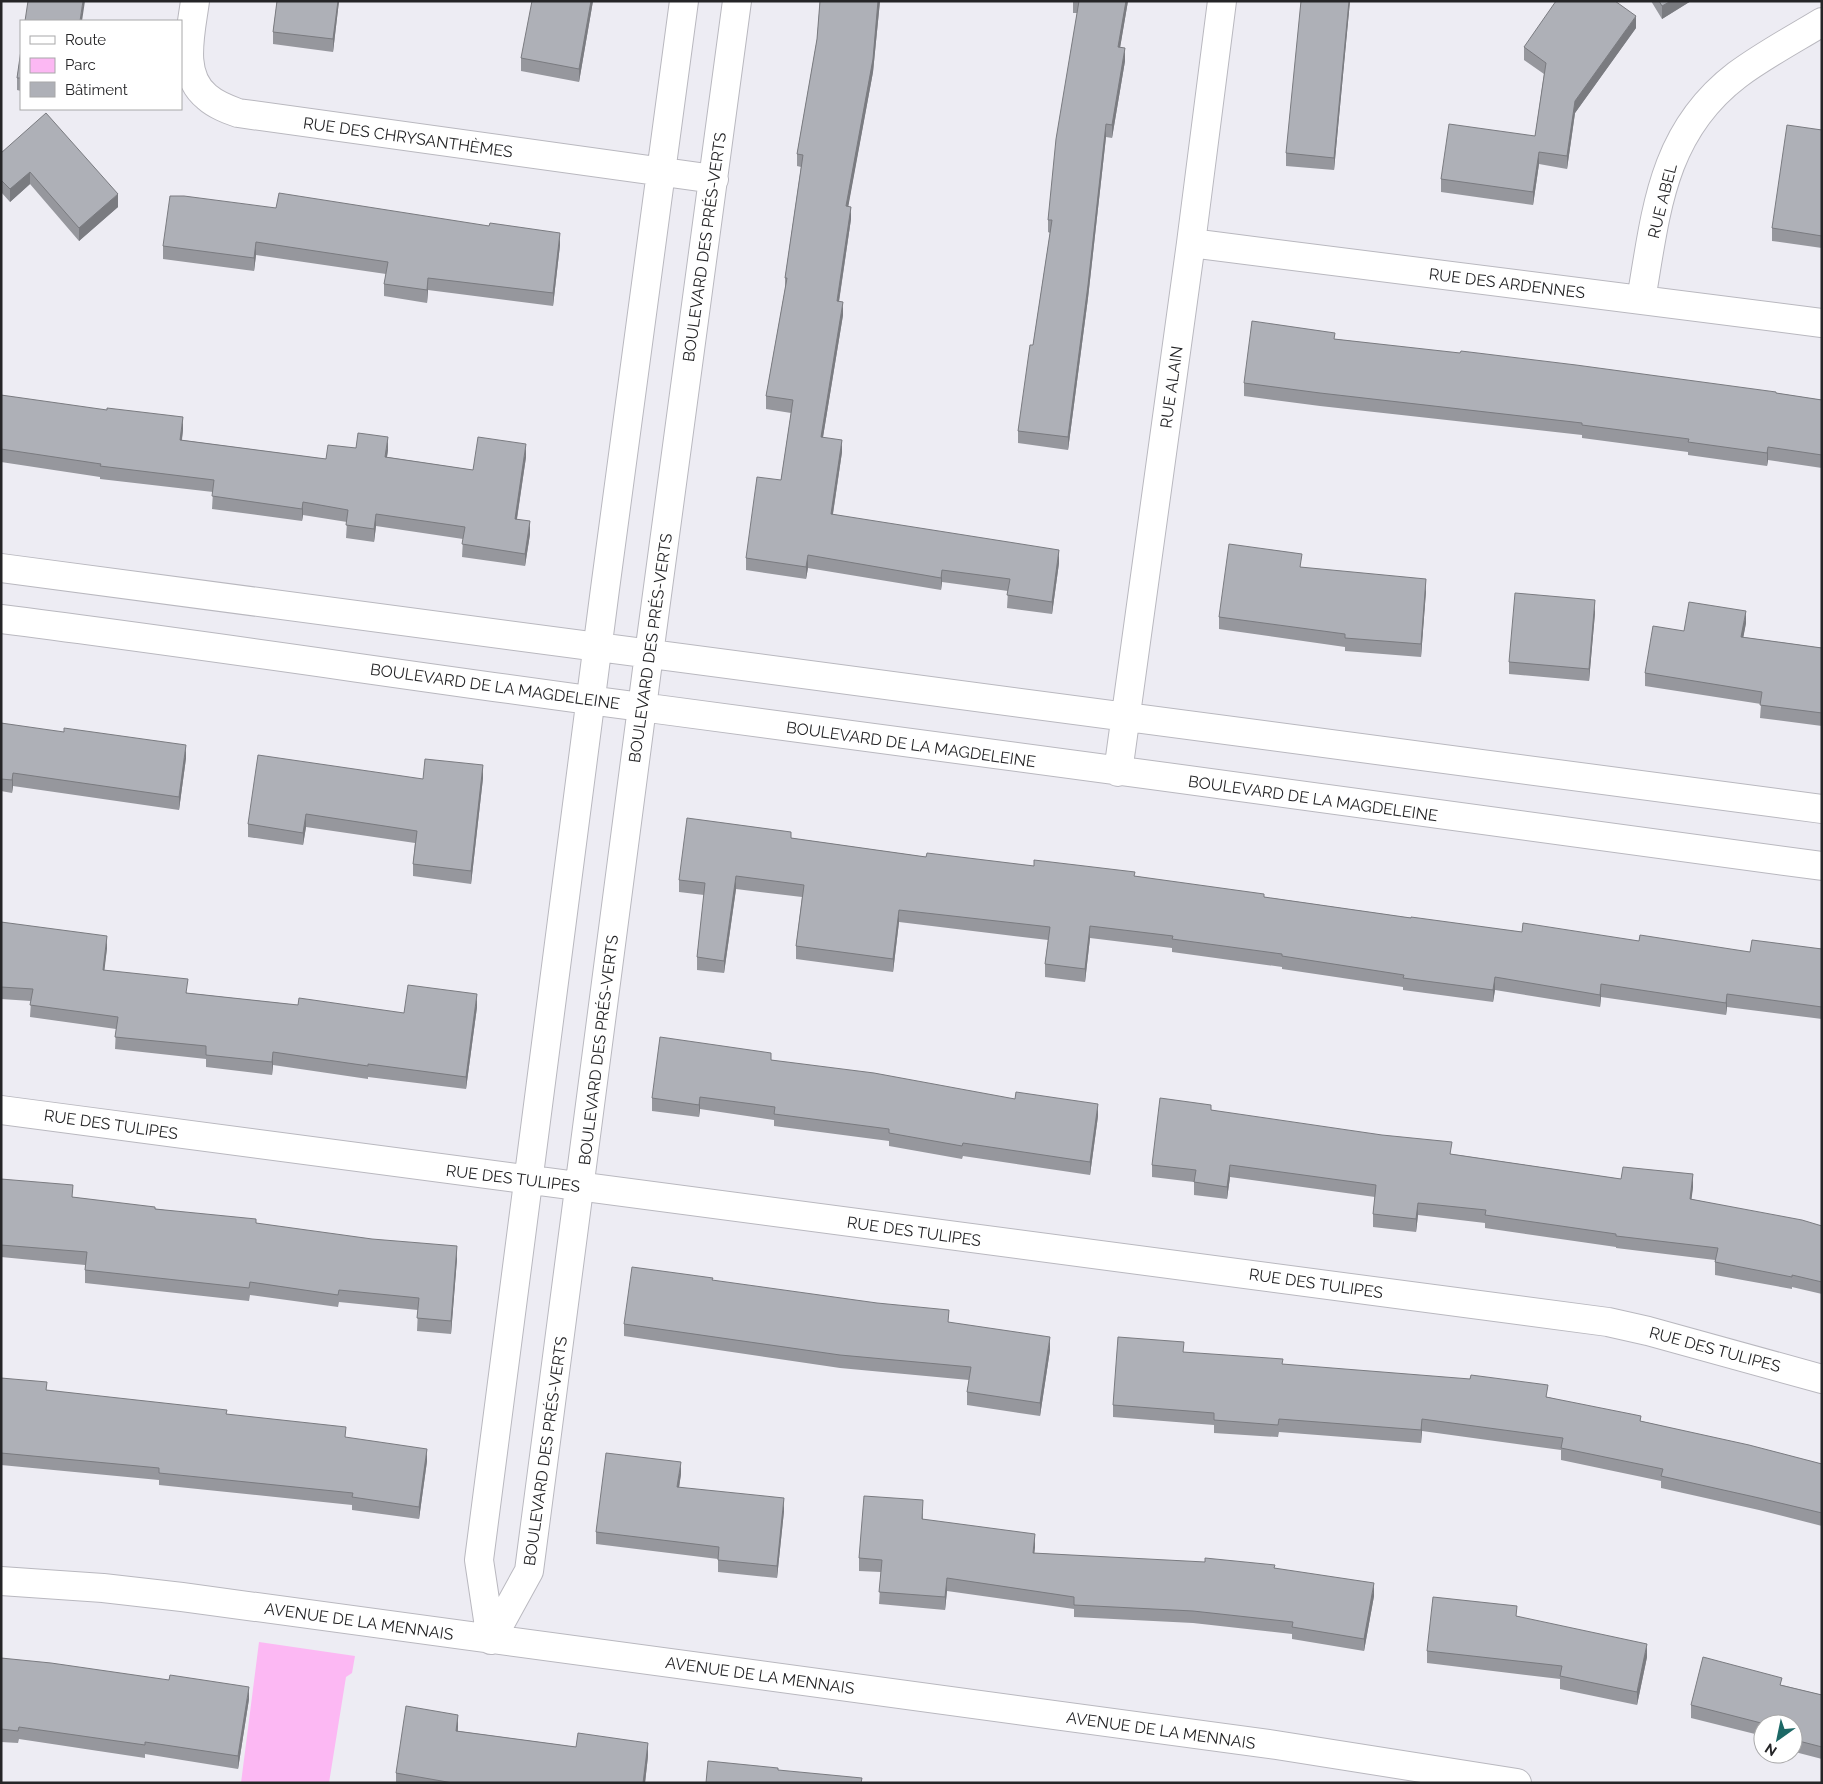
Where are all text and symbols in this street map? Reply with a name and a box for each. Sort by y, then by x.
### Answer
legend [20,20,182,110]
text: Route [65,31,106,49]
text: Parc [65,56,96,74]
text: Bâtiment [65,81,128,99]
street label: RUE DES CHRYSANTHÈMES [302,112,514,162]
street label: BOULEVARD DES PRÉS-VERTS [678,131,730,363]
street label: RUE ABEL [1644,161,1681,240]
street label: RUE DES ARDENNES [1428,264,1586,303]
street label: RUE ALAIN [1156,345,1187,430]
street label: BOULEVARD DES PRÉS-VERTS [624,532,676,764]
street label: BOULEVARD DE LA MAGDELEINE [369,660,621,713]
street label: BOULEVARD DE LA MAGDELEINE [785,718,1037,771]
street label: BOULEVARD DE LA MAGDELEINE [1187,772,1439,825]
street label: BOULEVARD DES PRÉS-VERTS [574,933,622,1166]
street label: RUE DES TULIPES [43,1106,180,1143]
street label: RUE DES TULIPES [445,1161,582,1196]
street label: RUE DES TULIPES [846,1213,983,1250]
street label: RUE DES TULIPES [1248,1265,1385,1302]
street label: RUE DES TULIPES [1647,1323,1783,1376]
street label: BOULEVARD DES PRÉS-VERTS [519,1335,571,1567]
street label: AVENUE DE LA MENNAIS [263,1599,455,1644]
street label: AVENUE DE LA MENNAIS [664,1653,856,1698]
street label: AVENUE DE LA MENNAIS [1065,1708,1257,1753]
north arrow [1753,1714,1803,1764]
text: N [1762,1740,1780,1760]

